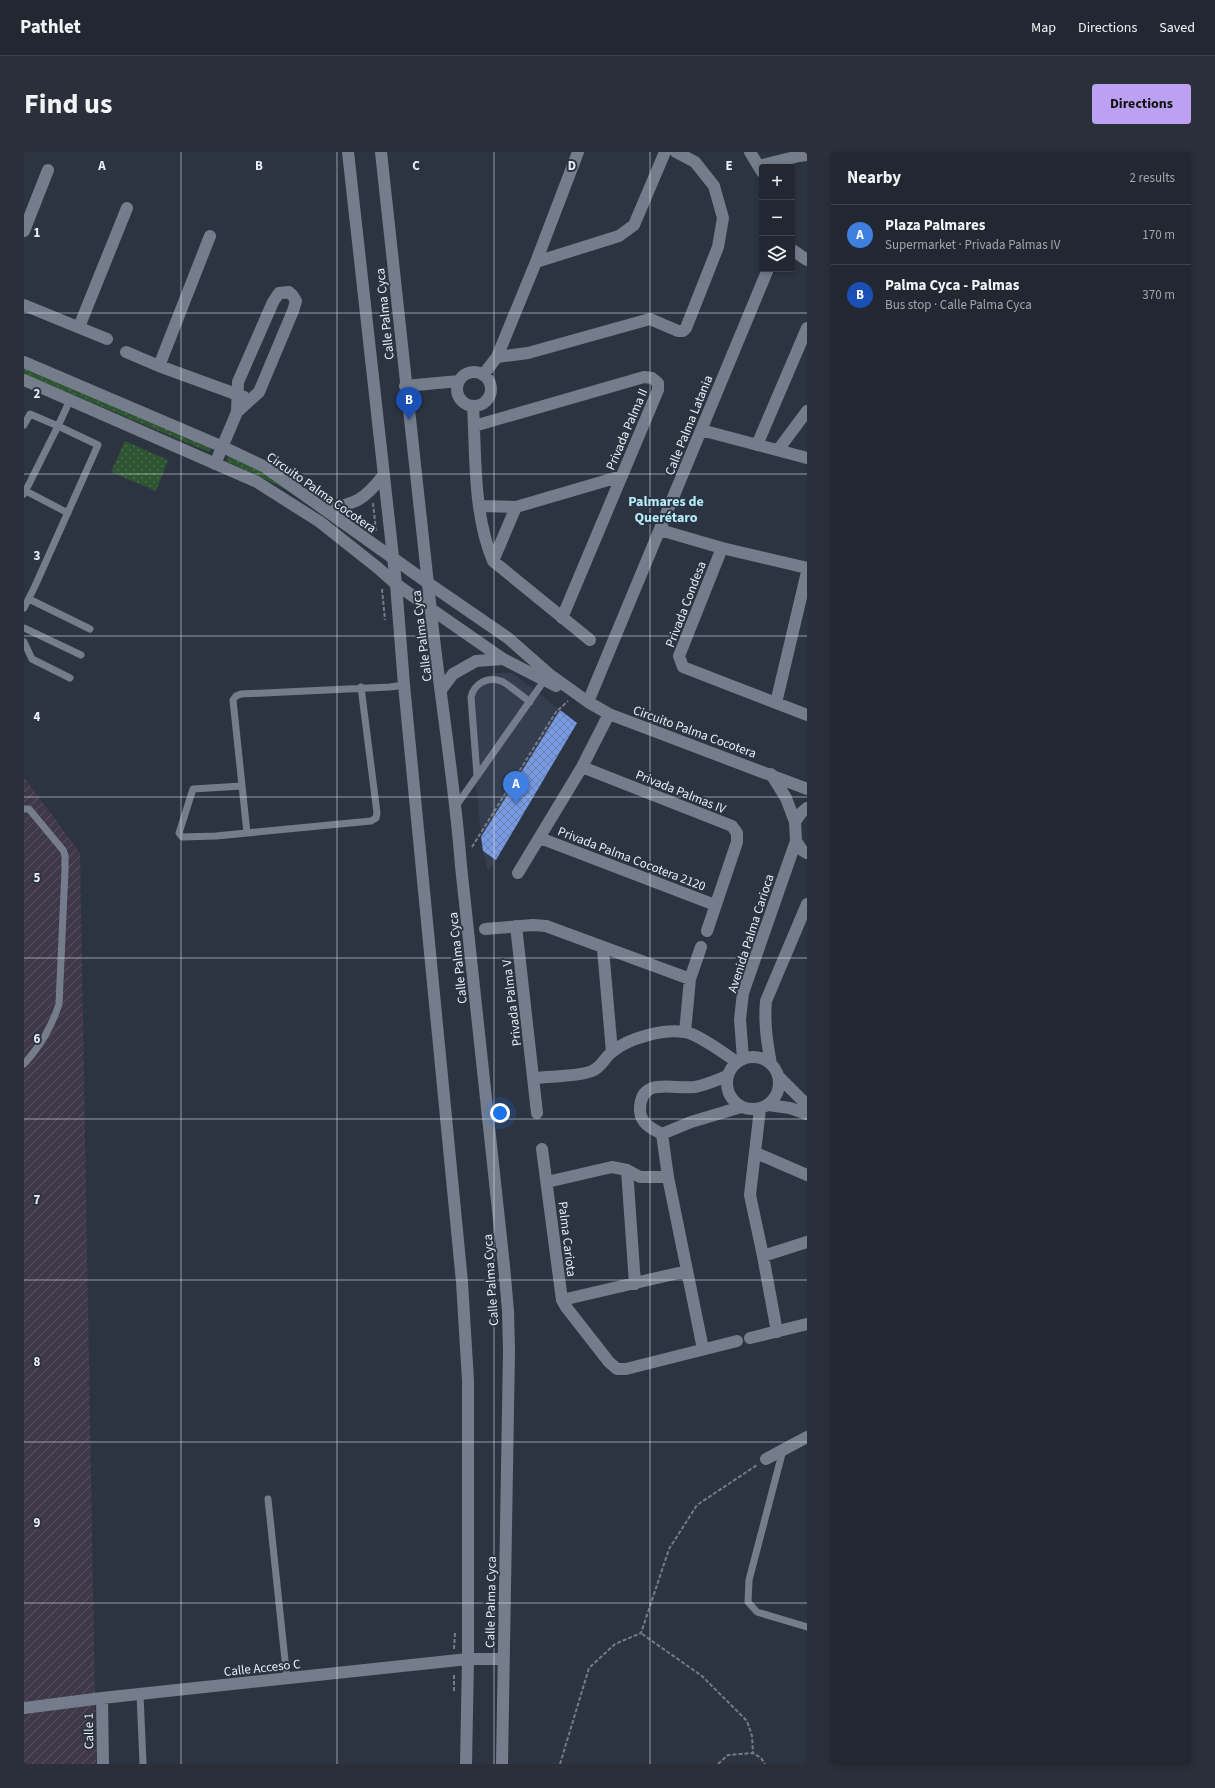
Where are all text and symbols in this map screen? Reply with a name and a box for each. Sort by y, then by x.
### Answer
text: Pathlet [20,14,81,41]
text: Map [1031,18,1056,38]
text: Directions [1078,18,1137,38]
text: Saved [1159,18,1195,38]
text: Find us [24,84,112,124]
button: Directions [1092,84,1191,124]
text: A [97,157,106,175]
text: B [255,157,263,175]
text: C [412,157,420,175]
text: D [568,157,576,175]
text: E [725,157,733,175]
map controls [759,164,795,272]
button: + [759,164,795,200]
text: Nearby [847,166,901,190]
text: 2 results [1130,169,1175,187]
button: − [759,200,795,236]
text: Plaza Palmares [885,215,985,236]
text: 1 [34,224,41,242]
text: A [856,226,864,244]
text: 170 m [1142,226,1175,244]
button: layers [759,236,795,272]
text: Supermarket · Privada Palmas IV [885,236,1060,254]
street label: Calle Palma Cyca [371,267,399,361]
text: Palma Cyca - Palmas [885,275,1019,296]
text: B [856,286,864,304]
text: 370 m [1142,286,1175,304]
text: Bus stop · Calle Palma Cyca [885,296,1032,314]
street label: Calle Palma Latania [661,373,717,478]
text: 2 [34,385,41,403]
street label: Privada Palma II [602,386,652,473]
pin: B [396,387,422,420]
street label: Circuito Palma Cocotera [263,448,380,537]
district label: Palmares de Querétaro [628,492,704,528]
text: 3 [34,547,41,565]
street label: Privada Condesa [661,559,711,650]
street label: Calle Palma Cyca [407,589,437,683]
street label: Circuito Palma Cocotera [630,701,759,763]
text: 4 [34,708,41,726]
street label: Privada Palmas IV [633,766,729,818]
pin: A [503,771,529,804]
street label: Privada Palma Cocotera 2120 [555,822,708,896]
text: 5 [34,869,41,887]
street label: Avenida Palma Carioca [723,872,779,995]
street label: Calle Palma Cyca [444,911,472,1005]
street label: Privada Palma V [498,958,526,1047]
text: 6 [34,1030,41,1048]
your location [490,1103,510,1123]
text: 7 [34,1191,41,1209]
street label: Palma Cariota [553,1200,581,1278]
street label: Calle Palma Cyca [479,1233,503,1326]
text: 8 [34,1353,41,1371]
text: 9 [34,1514,41,1532]
street label: Calle Palma Cyca [481,1556,501,1648]
street label: Calle Acceso C [223,1655,301,1681]
street label: Calle 1 [80,1713,98,1749]

